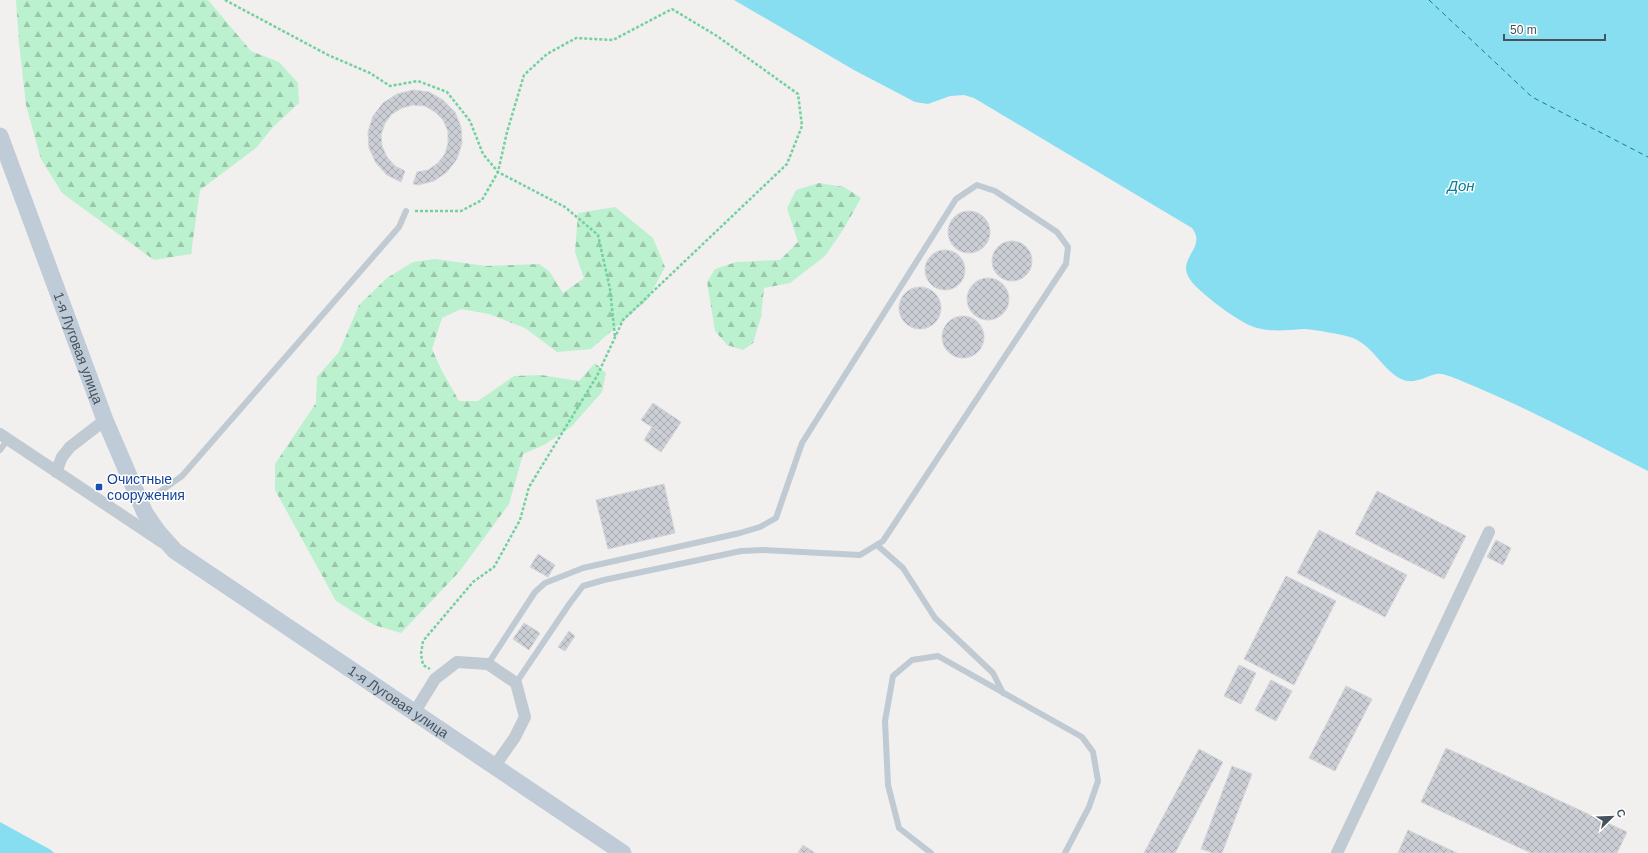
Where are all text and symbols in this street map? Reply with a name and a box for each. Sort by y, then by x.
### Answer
scale bar [1504,16,1605,42]
text: 50 m [1510,23,1537,37]
water label: Дон [1445,177,1475,194]
street label: 1-я Луговая улица [50,290,106,406]
place label: Очистные сооружения [107,471,185,503]
marker: Очистные сооружения [94,482,104,492]
street label: 1-я Луговая улица [345,662,452,741]
north arrow [1592,797,1632,837]
text: С [1614,807,1628,819]

